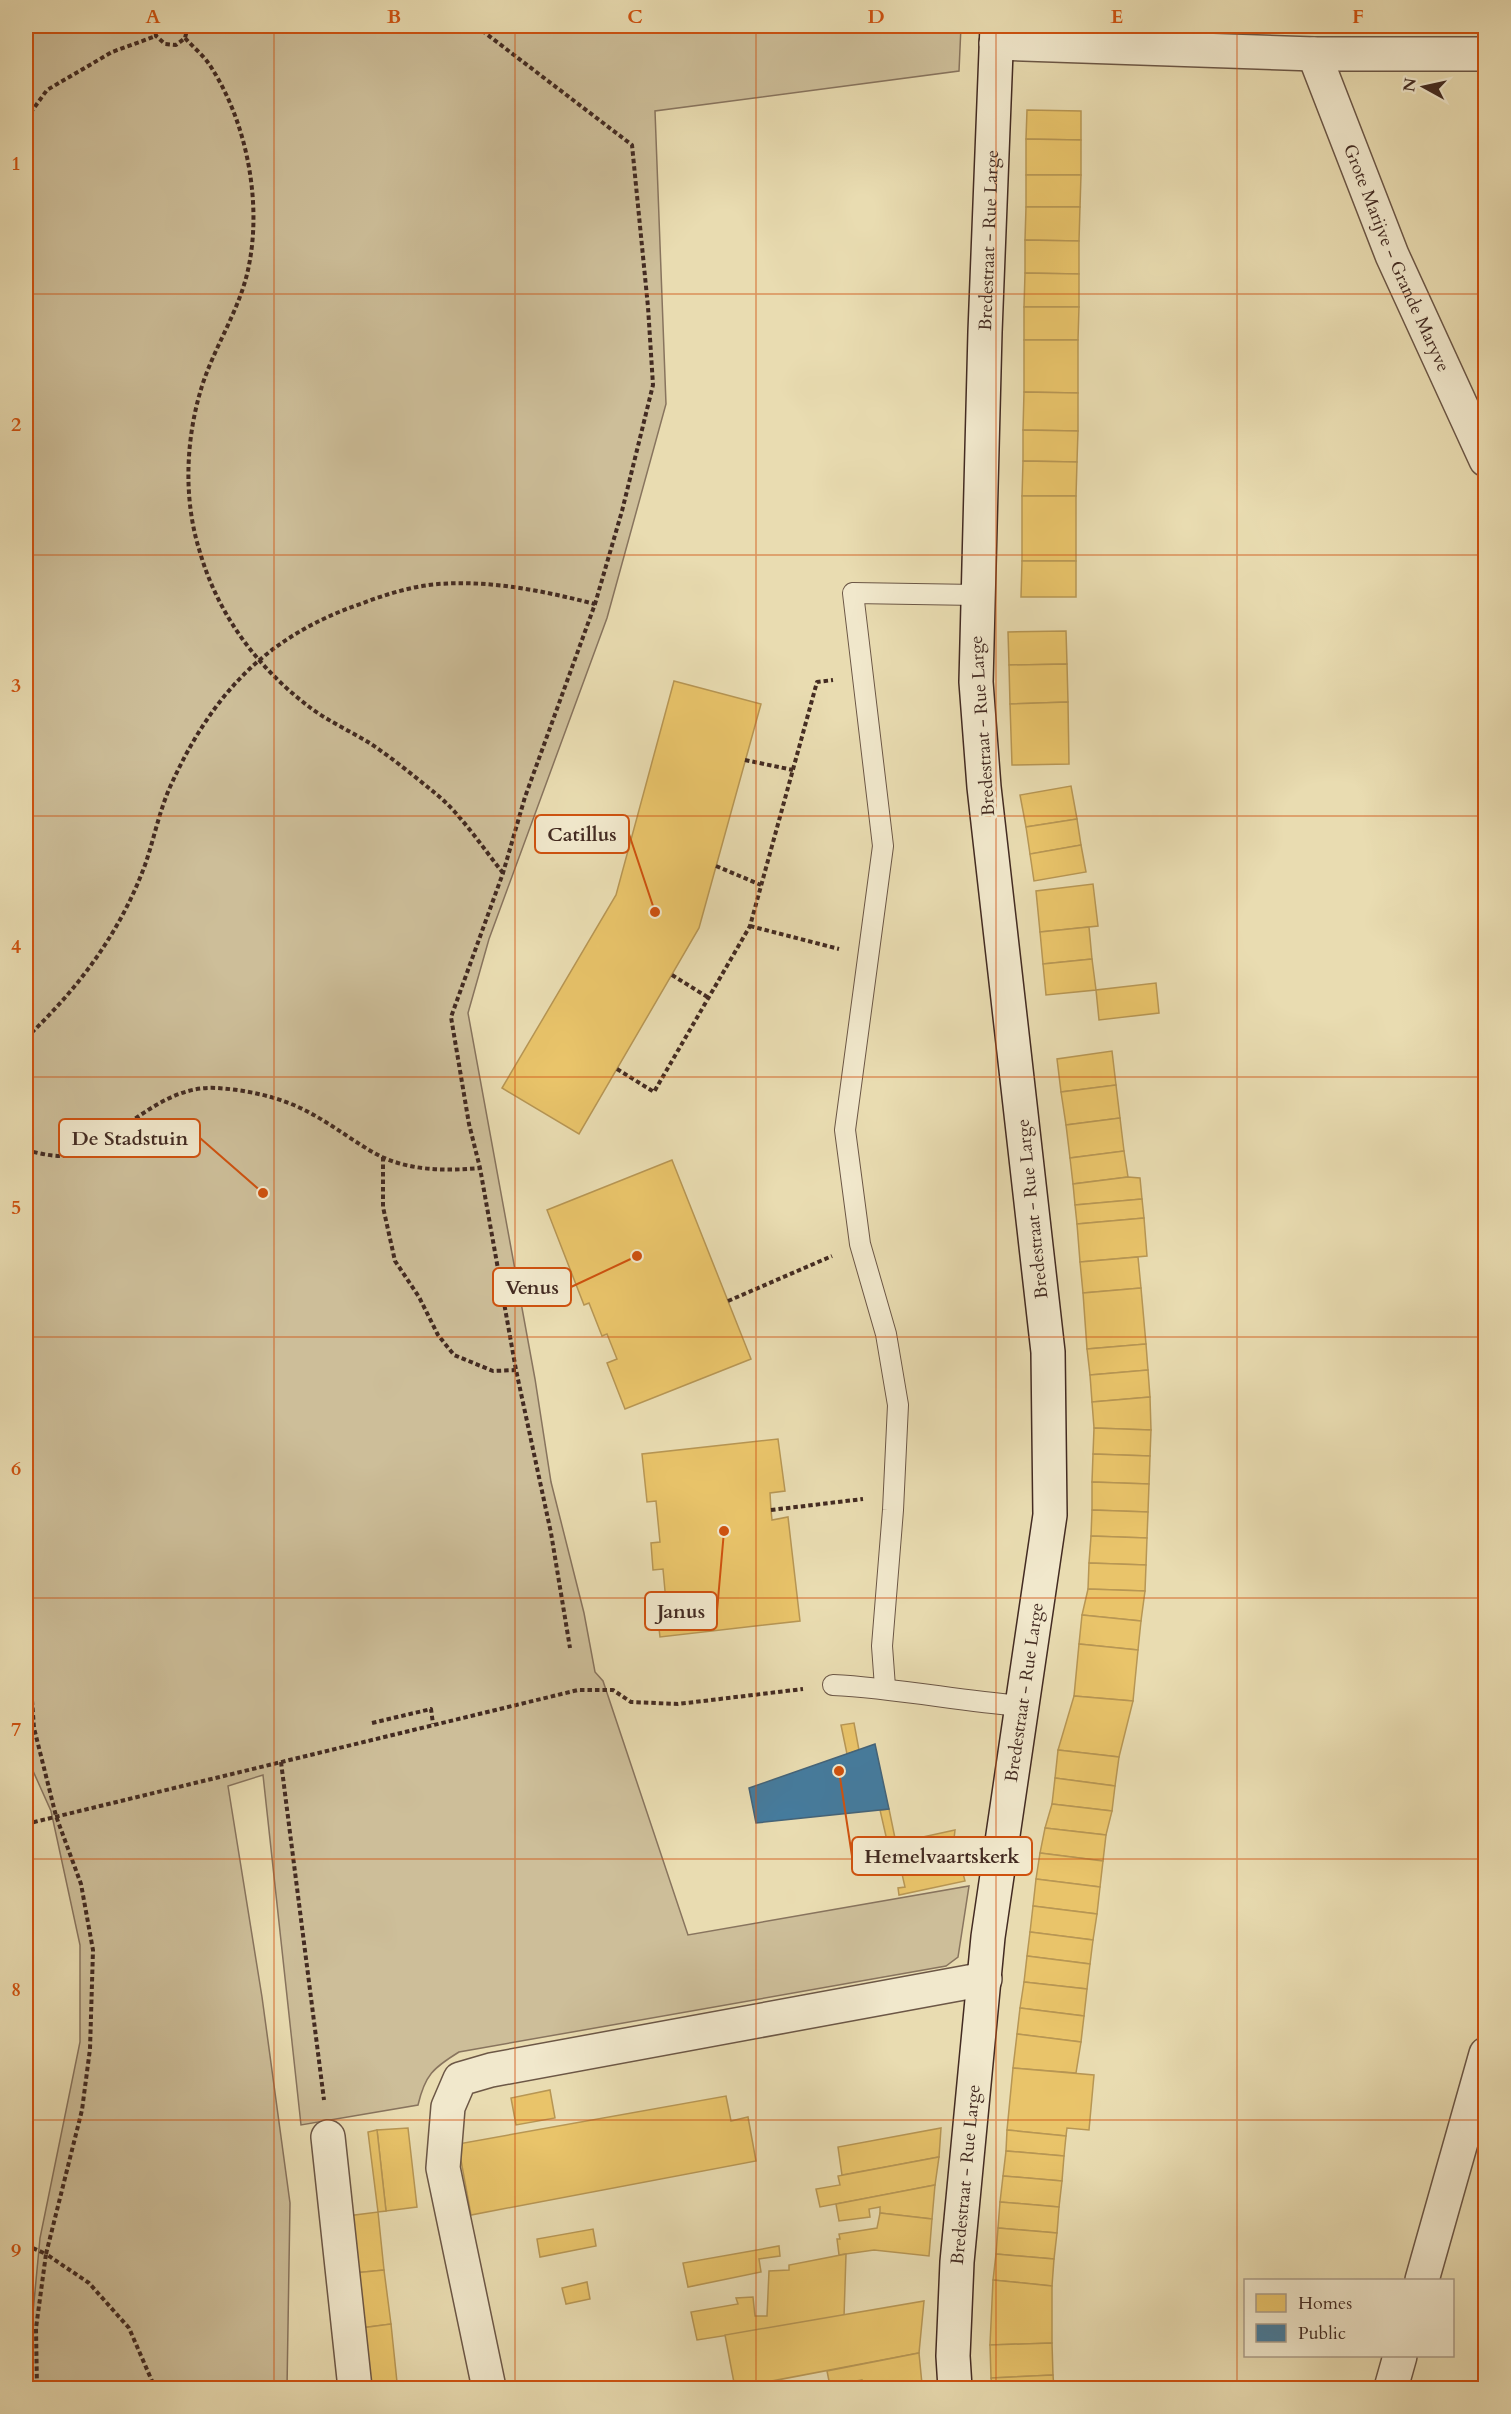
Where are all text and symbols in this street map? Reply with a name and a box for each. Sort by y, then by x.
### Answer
text: A [145,3,161,30]
text: B [387,3,401,30]
text: C [627,3,643,30]
text: D [867,3,885,30]
text: E [1111,3,1123,30]
text: F [1352,3,1364,30]
north arrow [1394,57,1454,117]
text: N [1398,77,1422,93]
street label: Grote Marijve - Grande Maryve [1337,140,1456,376]
street label: Bredestraat - Rue Large [973,149,1005,331]
text: 1 [11,150,21,177]
text: 2 [11,411,21,438]
street label: Bredestraat - Rue Large [964,635,1001,817]
text: 3 [11,672,21,699]
callout: Catillus [535,815,629,853]
text: Catillus [547,821,617,848]
text: 4 [11,933,21,960]
street label: Bredestraat - Rue Large [1011,1118,1054,1300]
callout: De Stadstuin [59,1119,200,1157]
text: De Stadstuin [72,1125,189,1152]
text: 5 [11,1194,21,1221]
callout: Venus [493,1268,571,1306]
text: Venus [505,1274,559,1301]
text: 6 [11,1455,21,1482]
callout: Janus [645,1592,717,1630]
text: Janus [654,1598,705,1625]
street label: Bredestraat - Rue Large [999,1601,1050,1784]
text: 7 [11,1716,21,1743]
callout: Hemelvaartskerk [852,1837,1032,1875]
text: Hemelvaartskerk [864,1843,1020,1870]
text: 8 [11,1976,21,2003]
street label: Bredestraat - Rue Large [945,2083,987,2266]
text: 9 [11,2237,21,2264]
legend [1244,2279,1454,2357]
text: Homes [1298,2291,1352,2316]
text: Public [1298,2321,1346,2346]

